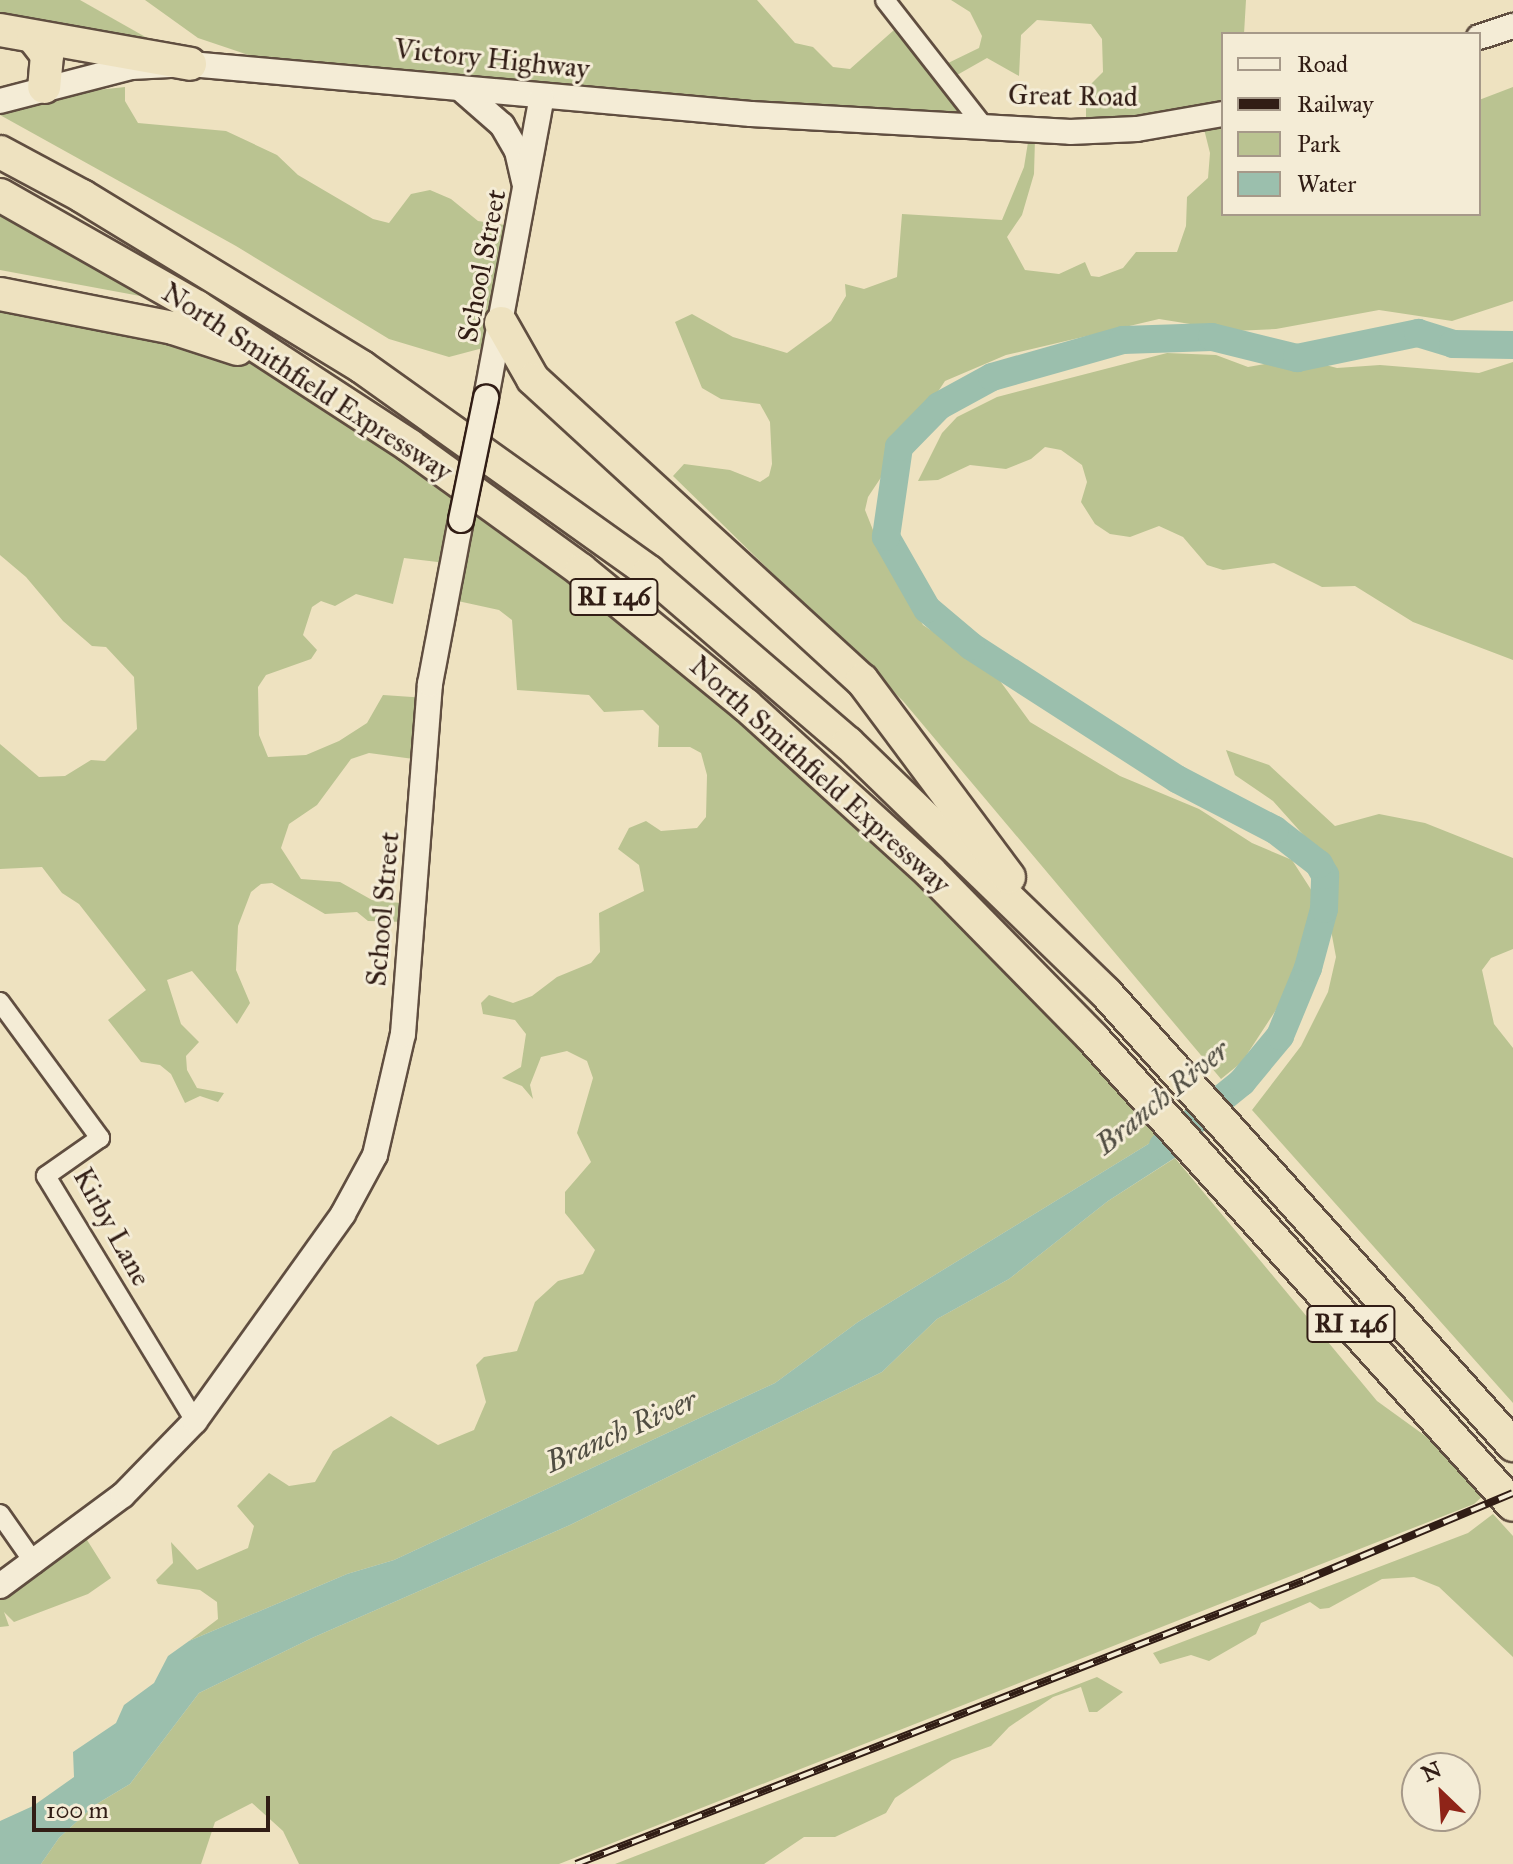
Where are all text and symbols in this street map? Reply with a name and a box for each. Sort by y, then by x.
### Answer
street label: Victory Highway [393,32,591,86]
legend [1221,32,1481,216]
text: Road [1297,49,1348,79]
street label: Great Road [1008,78,1138,114]
text: Railway [1297,89,1374,119]
text: Park [1297,129,1340,159]
text: Water [1297,169,1356,199]
street label: School Street [451,187,513,345]
street label: North Smithfield Expressway [156,276,458,488]
road number: RI 146 [568,575,660,619]
street label: North Smithfield Expressway [683,649,957,901]
street label: School Street [360,830,406,988]
water label: Branch River [1088,1032,1236,1162]
street label: Kirby Lane [66,1162,158,1292]
road number: RI 146 [1305,1302,1397,1346]
water label: Branch River [540,1382,702,1480]
north arrow [1401,1752,1481,1832]
text: N [1417,1755,1446,1788]
scale bar [36,1780,274,1830]
text: 100 m [46,1795,109,1825]

